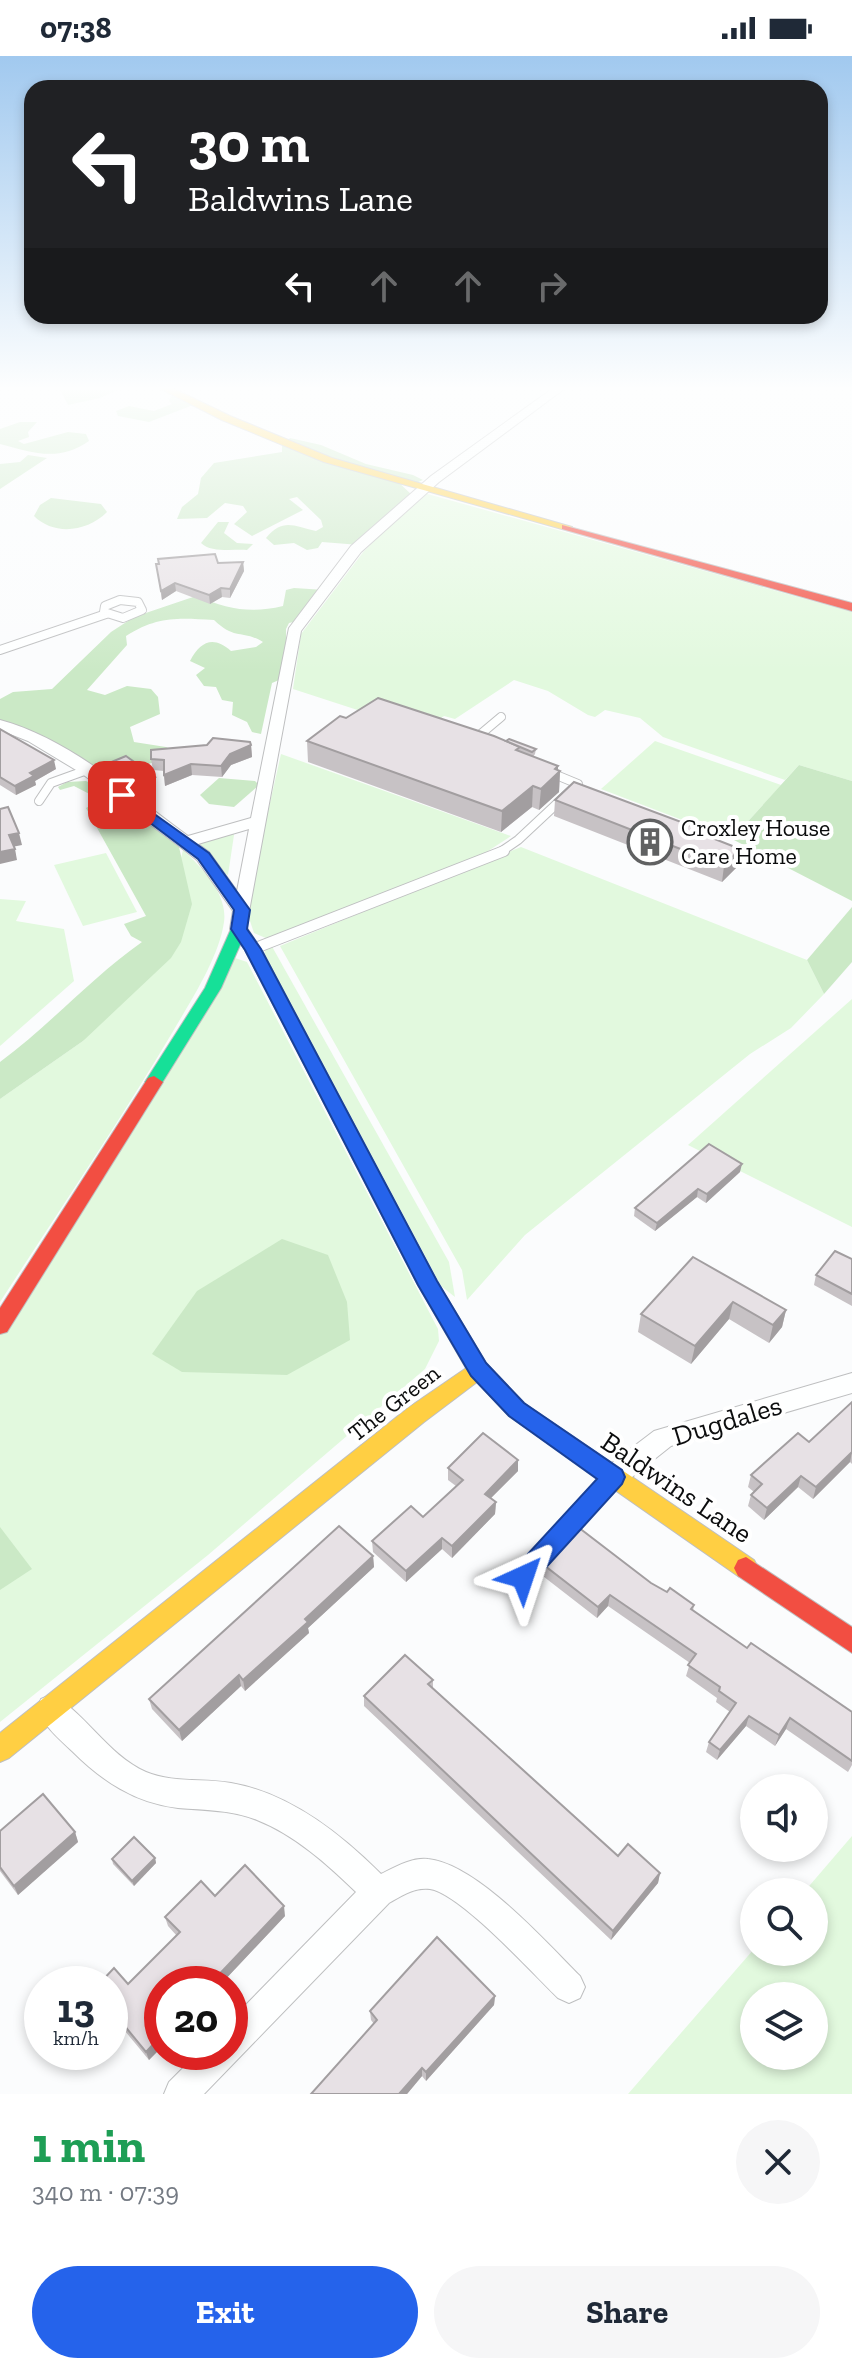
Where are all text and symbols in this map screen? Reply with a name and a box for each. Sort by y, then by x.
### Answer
text: 07:38 [40,10,112,46]
text: 30 m [188,109,310,176]
icon: left [56,112,160,216]
text: Baldwins Lane [188,177,413,220]
icon: left [278,264,322,308]
icon: ahead [362,264,406,308]
icon: ahead [446,264,490,308]
icon: right [530,264,574,308]
pin [88,761,156,829]
icon: arrive [100,773,144,817]
place label: Croxley House Care Home [681,813,830,870]
building icon: Croxley House Care Home [626,818,674,866]
street label: The Green [342,1358,445,1447]
street label: Dugdales [669,1388,786,1453]
street label: Baldwins Lane [595,1425,758,1550]
position arrow [481,1535,565,1619]
map controls [740,1774,828,2070]
button: sound [740,1774,828,1862]
button: search [740,1878,828,1966]
speed limit sign: 20 [144,1966,248,2070]
button: layers [740,1982,828,2070]
text: 13 [57,1984,95,2032]
text: km/h [53,2026,99,2050]
text: 1 min [32,2117,145,2174]
button: close [736,2120,820,2204]
text: 340 m · 07:39 [32,2176,179,2208]
button: Exit [32,2266,418,2358]
button: Share [434,2266,820,2358]

